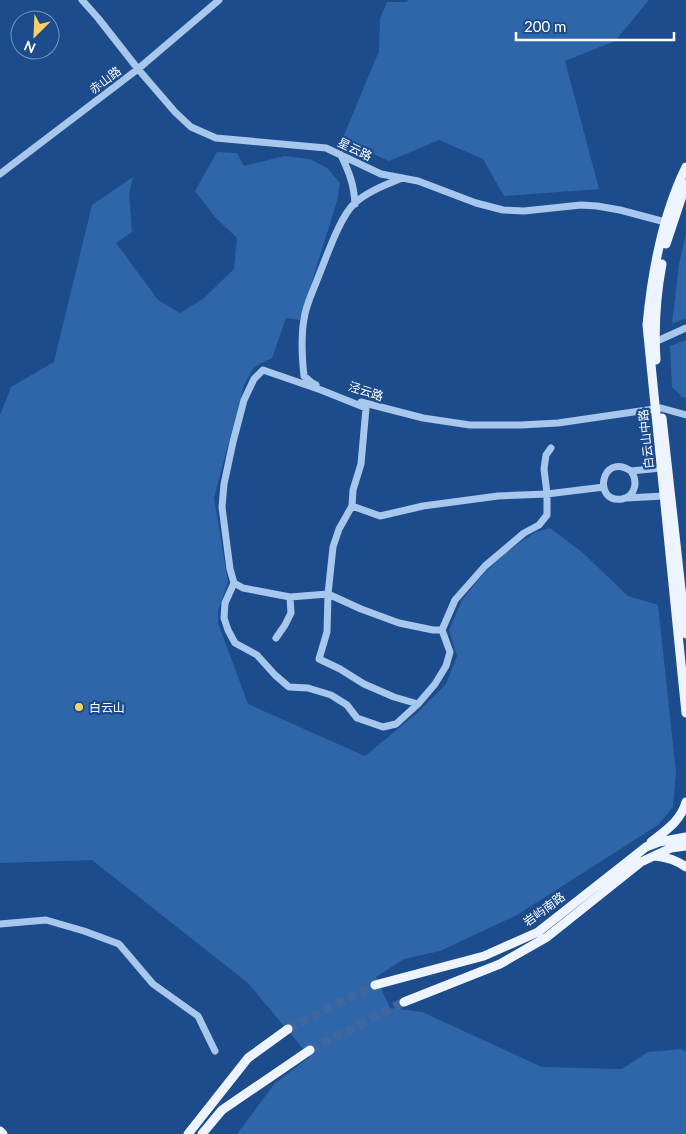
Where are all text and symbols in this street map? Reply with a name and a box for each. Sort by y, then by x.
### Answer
north arrow [10,10,60,60]
scale bar [516,10,674,42]
text: 200 m [524,17,566,35]
text: N [21,37,38,57]
street label: 赤山路 [86,63,124,97]
street label: 星云路 [336,134,374,164]
street label: 泾云路 [347,378,385,404]
street label: 白云山中路 [635,408,657,470]
place label: 白云山 [89,700,125,715]
marker: 白云山 [73,701,85,713]
street label: 岩屿南路 [520,889,568,929]

